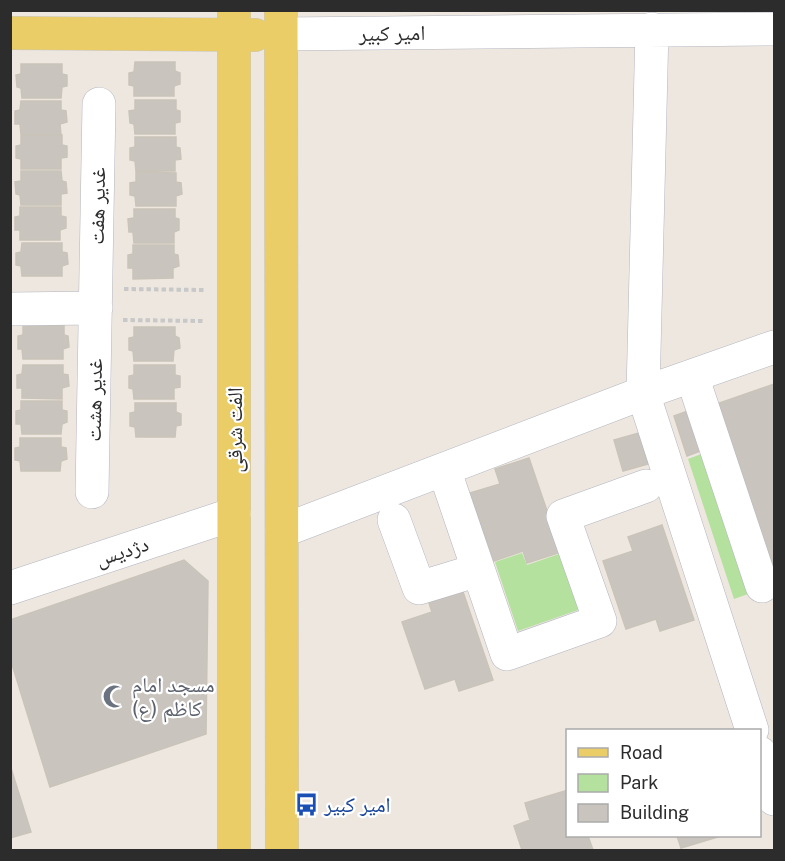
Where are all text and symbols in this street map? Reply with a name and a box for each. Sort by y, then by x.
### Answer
street label: امیر کبیر [357,20,426,46]
street label: غدیر هفت [84,167,110,245]
street label: غدیر هشت [81,358,107,442]
street label: الفت شرقی [222,387,248,473]
street label: دژدیس [92,531,152,572]
place label: مسجد امام کاظم (ع) [132,672,215,723]
mosque icon: مسجد امام کاظم (ع) [101,683,127,709]
legend [566,729,761,837]
text: Road [620,742,663,763]
text: Park [620,772,658,793]
bus stop icon: امیر کبیر [293,791,319,817]
place label: امیر کبیر [323,792,391,817]
text: Building [620,802,689,823]

